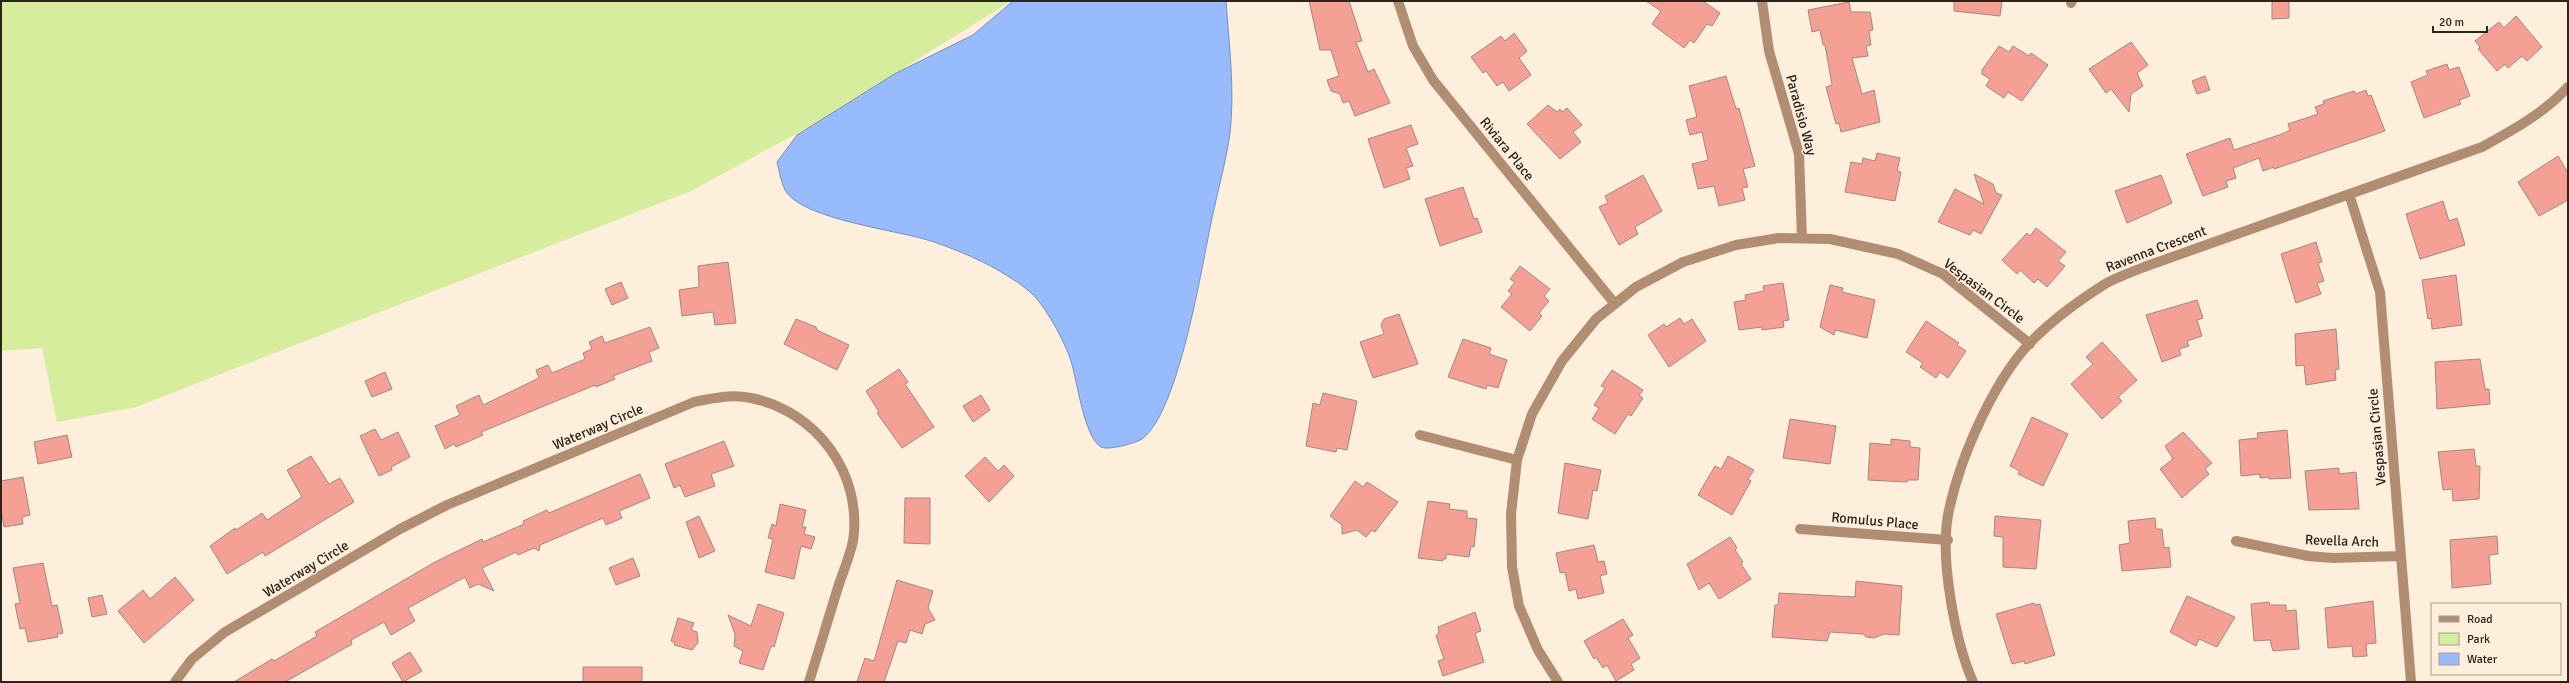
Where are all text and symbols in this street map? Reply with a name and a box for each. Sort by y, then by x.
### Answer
scale bar [2433,8,2487,34]
text: 20 m [2439,15,2464,30]
street label: Paradisio Way [1782,73,1820,158]
street label: Riviara Place [1476,114,1538,184]
street label: Ravenna Crescent [2103,222,2209,276]
street label: Vespasian Circle [1940,255,2028,327]
street label: Vespasian Circle [2364,388,2390,486]
street label: Waterway Circle [550,400,646,454]
street label: Romulus Place [1831,509,1919,533]
street label: Revella Arch [2305,531,2379,551]
street label: Waterway Circle [260,537,352,601]
legend [2431,603,2561,675]
text: Road [2467,612,2493,627]
text: Park [2467,632,2490,647]
text: Water [2467,652,2498,667]

